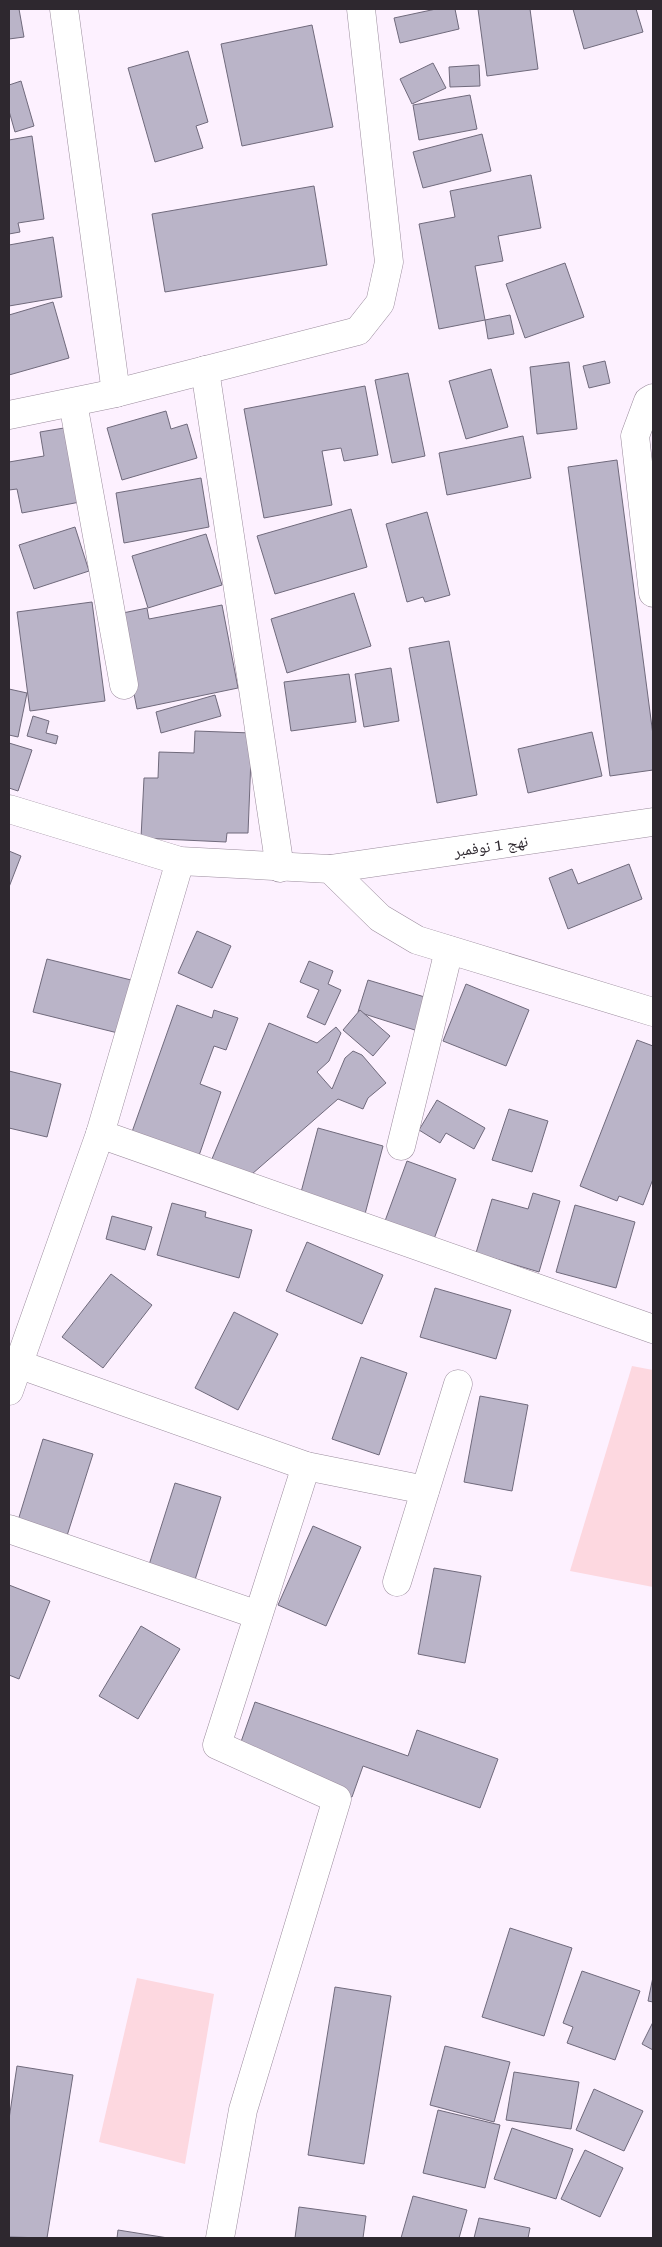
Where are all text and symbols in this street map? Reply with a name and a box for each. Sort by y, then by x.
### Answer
street label: نهج 1 نوفمبر [452,831,529,862]

